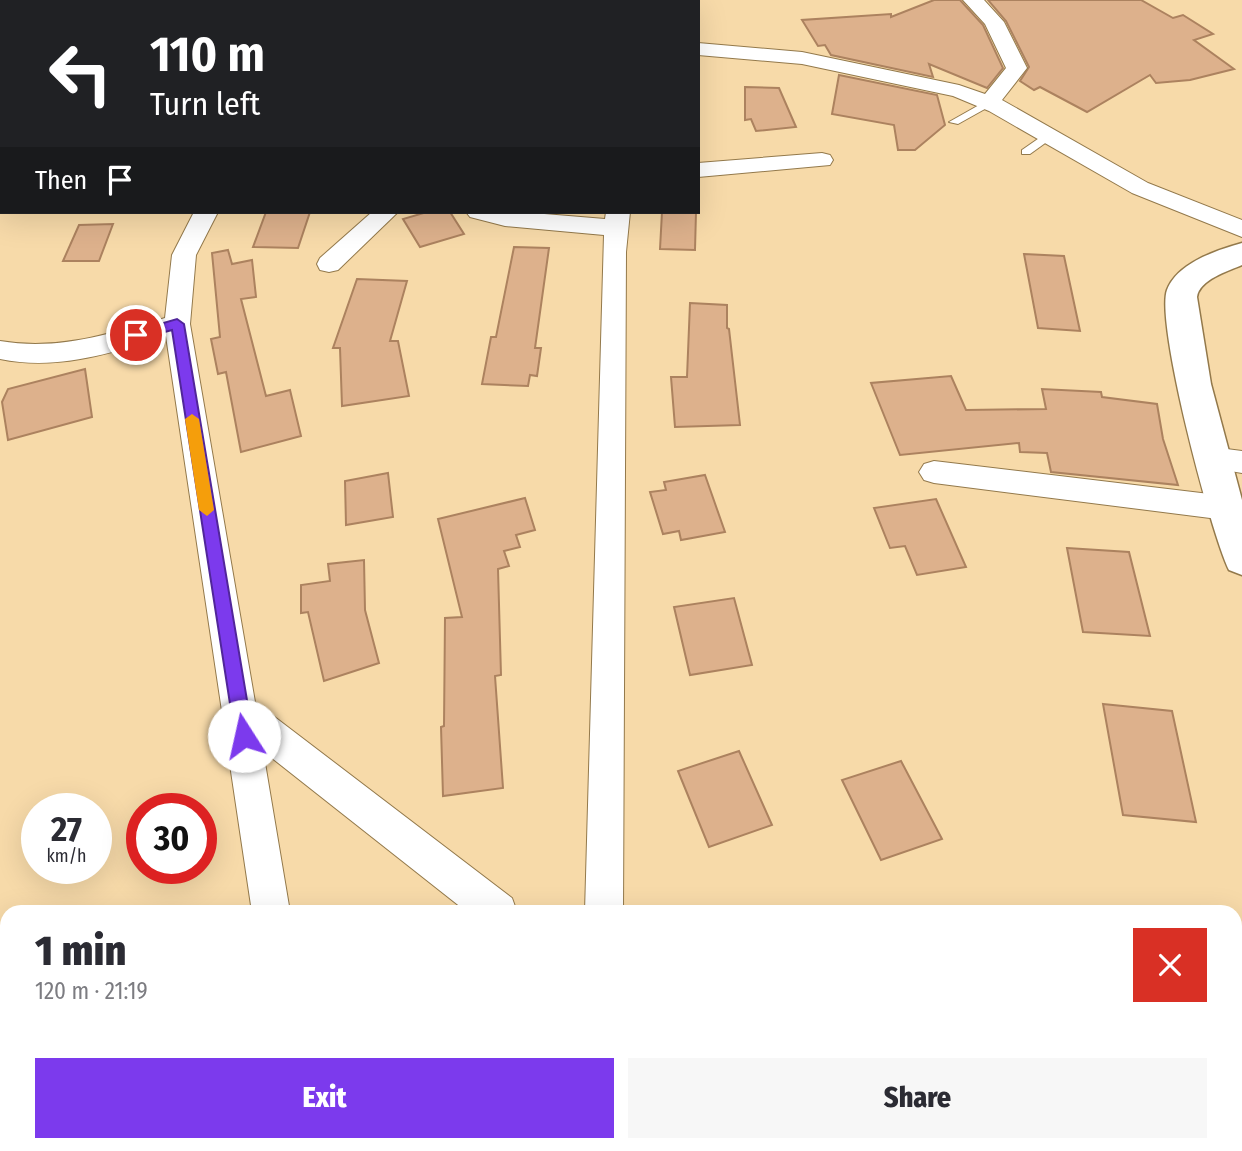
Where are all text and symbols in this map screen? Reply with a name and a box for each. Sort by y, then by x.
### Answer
text: 110 m [150,25,265,84]
icon: left [35,28,126,119]
text: Turn left [150,85,260,123]
icon: arrive [101,161,139,199]
text: Then [35,165,87,196]
pin [106,305,166,365]
icon: arrive [117,316,155,354]
position arrow [207,699,281,773]
speed limit sign: 30 [126,793,217,884]
text: 27 [51,808,82,850]
text: km/h [46,845,87,867]
text: 1 min [35,926,126,976]
button: close [1133,928,1207,1002]
text: 120 m · 21:19 [35,977,148,1005]
button: Exit [35,1058,614,1138]
button: Share [628,1058,1207,1138]

